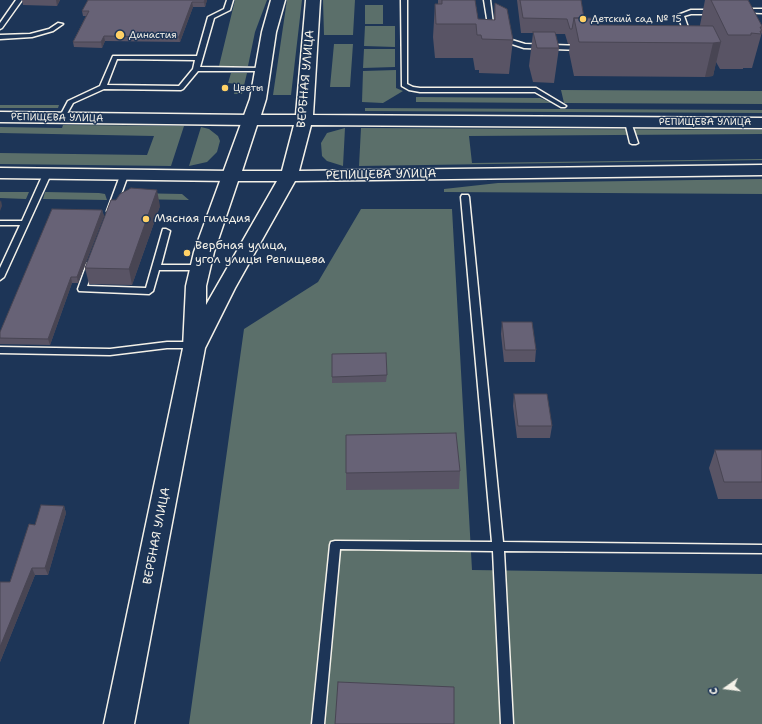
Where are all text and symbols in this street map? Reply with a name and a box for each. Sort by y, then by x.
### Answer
place label: Детский сад № 15 [591,13,682,25]
marker: Детский сад № 15 [578,14,588,24]
marker: Династия [114,29,126,41]
place label: Династия [129,29,177,41]
street label: ВЕРБНАЯ УЛИЦА [295,29,317,129]
place label: Цветы [233,82,263,94]
marker: Цветы [220,83,230,93]
street label: РЕПИЩЕВА УЛИЦА [11,111,103,125]
street label: РЕПИЩЕВА УЛИЦА [659,116,751,128]
street label: РЕПИЩЕВА УЛИЦА [325,167,437,183]
place label: Мясная гильдия [154,212,250,226]
marker: Мясная гильдия [141,214,151,224]
place label: Вербная улица, угол улицы Репищева [195,239,325,267]
marker: Вербная улица, угол улицы Репищева [182,248,192,258]
street label: ВЕРБНАЯ УЛИЦА [141,486,173,586]
north arrow [706,668,746,708]
text: С [706,686,722,696]

